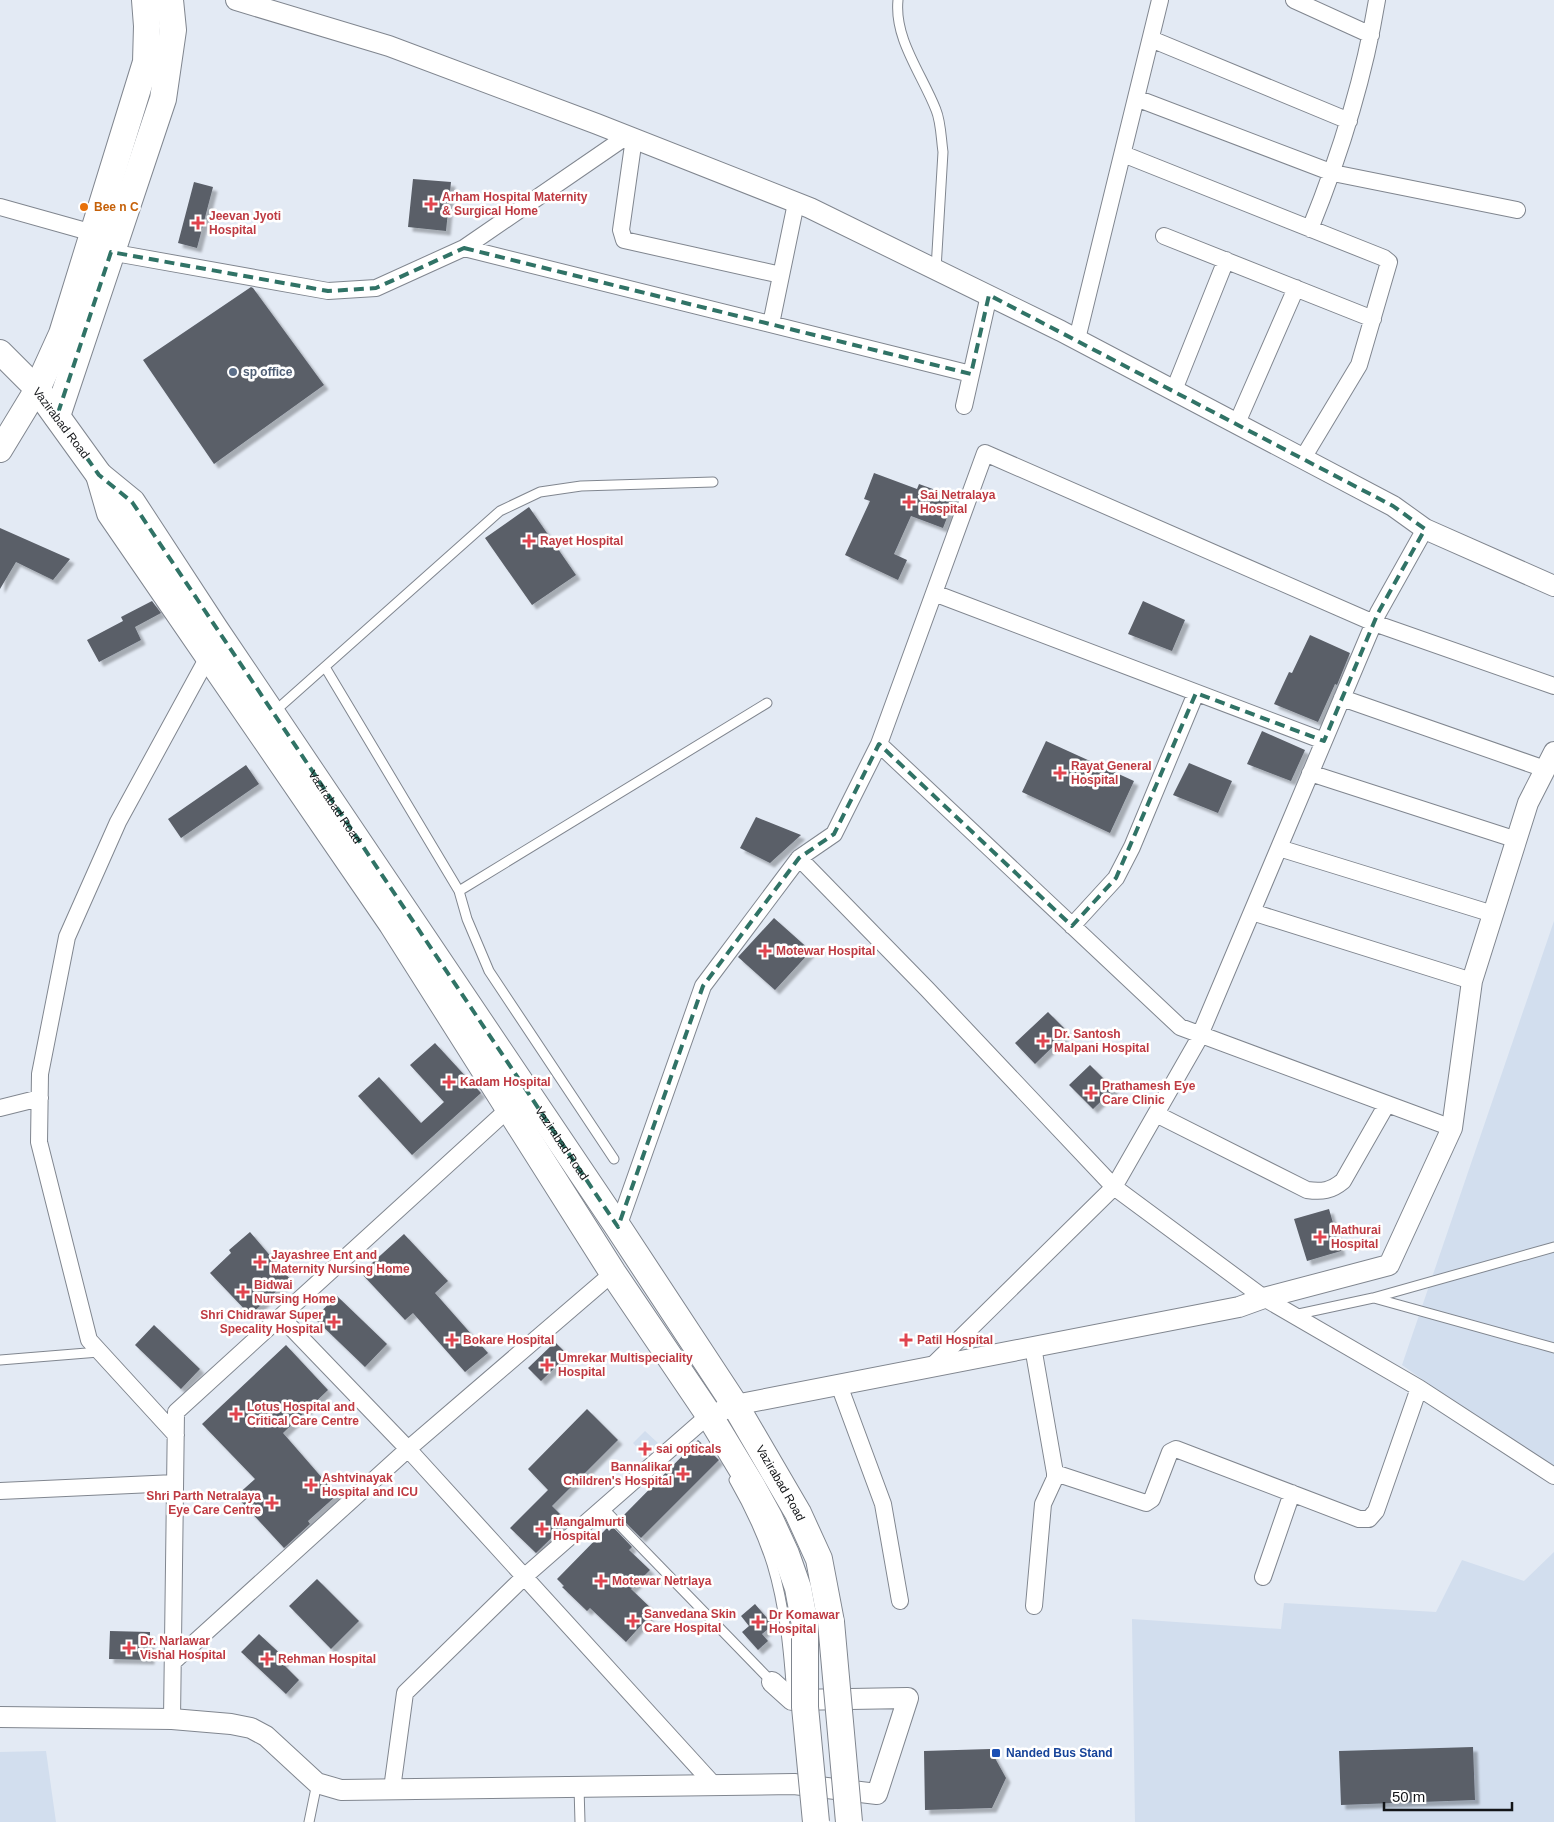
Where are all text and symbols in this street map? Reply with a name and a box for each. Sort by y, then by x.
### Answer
place label: Arham Hospital Maternity & Surgical Home [442,190,588,218]
marker: Arham Hospital Maternity & Surgical Home [424,197,438,211]
place label: Bee n C [94,200,139,214]
marker: Bee n C [78,201,90,213]
place label: Jeevan Jyoti Hospital [209,209,281,237]
marker: Jeevan Jyoti Hospital [191,216,205,230]
place label: sp office [243,365,293,379]
marker: sp office [227,366,239,378]
street label: Vazirabad Road [30,385,92,461]
place label: Sai Netralaya Hospital [920,488,996,516]
marker: Sai Netralaya Hospital [902,495,916,509]
marker: Rayet Hospital [522,534,536,548]
place label: Rayet Hospital [540,534,623,548]
place label: Rayat General Hospital [1071,759,1152,787]
marker: Rayat General Hospital [1053,766,1067,780]
street label: Vazirabad Road [305,768,364,846]
marker: Motewar Hospital [758,944,772,958]
place label: Motewar Hospital [776,944,875,958]
place label: Dr. Santosh Malpani Hospital [1054,1027,1149,1055]
marker: Dr. Santosh Malpani Hospital [1036,1034,1050,1048]
marker: Kadam Hospital [442,1075,456,1089]
place label: Kadam Hospital [460,1075,551,1089]
place label: Prathamesh Eye Care Clinic [1102,1079,1196,1107]
marker: Prathamesh Eye Care Clinic [1084,1086,1098,1100]
street label: Vazirabad Road [532,1104,591,1183]
place label: Mathurai Hospital [1331,1223,1381,1251]
marker: Mathurai Hospital [1313,1230,1327,1244]
place label: Jayashree Ent and Maternity Nursing Home [271,1248,410,1276]
marker: Jayashree Ent and Maternity Nursing Home [253,1255,267,1269]
place label: Bidwai Nursing Home [254,1278,336,1306]
marker: Bidwai Nursing Home [236,1285,250,1299]
place label: Shri Chidrawar Super Specality Hospital [200,1308,323,1336]
marker: Shri Chidrawar Super Specality Hospital [327,1315,341,1329]
marker: Bokare Hospital [445,1333,459,1347]
place label: Bokare Hospital [463,1333,554,1347]
marker: Patil Hospital [899,1333,913,1347]
place label: Patil Hospital [917,1333,993,1347]
place label: Umrekar Multispeciality Hospital [558,1351,693,1379]
marker: Umrekar Multispeciality Hospital [540,1358,554,1372]
place label: Lotus Hospital and Critical Care Centre [247,1400,359,1428]
marker: Lotus Hospital and Critical Care Centre [229,1407,243,1421]
marker: sai opticals [638,1442,652,1456]
place label: sai opticals [656,1442,722,1456]
street label: Vazirabad Road [753,1443,808,1523]
place label: Bannalikar Children's Hospital [563,1460,672,1488]
marker: Bannalikar Children's Hospital [676,1467,690,1481]
place label: Ashtvinayak Hospital and ICU [322,1471,418,1499]
marker: Ashtvinayak Hospital and ICU [304,1478,318,1492]
place label: Shri Parth Netralaya Eye Care Centre [146,1489,261,1517]
marker: Shri Parth Netralaya Eye Care Centre [265,1496,279,1510]
place label: Mangalmurti Hospital [553,1515,624,1543]
marker: Mangalmurti Hospital [535,1522,549,1536]
marker: Motewar Netrlaya [594,1574,608,1588]
place label: Motewar Netrlaya [612,1574,712,1588]
place label: Sanvedana Skin Care Hospital [644,1607,736,1635]
place label: Dr Komawar Hospital [769,1608,840,1636]
marker: Sanvedana Skin Care Hospital [626,1614,640,1628]
marker: Dr Komawar Hospital [751,1615,765,1629]
place label: Dr. Narlawar Vishal Hospital [140,1634,226,1662]
marker: Dr. Narlawar Vishal Hospital [122,1641,136,1655]
marker: Rehman Hospital [260,1652,274,1666]
place label: Rehman Hospital [278,1652,376,1666]
place label: Nanded Bus Stand [1006,1746,1113,1760]
marker: Nanded Bus Stand [990,1747,1002,1759]
scale bar [1384,1780,1512,1812]
text: 50 m [1392,1788,1425,1805]

